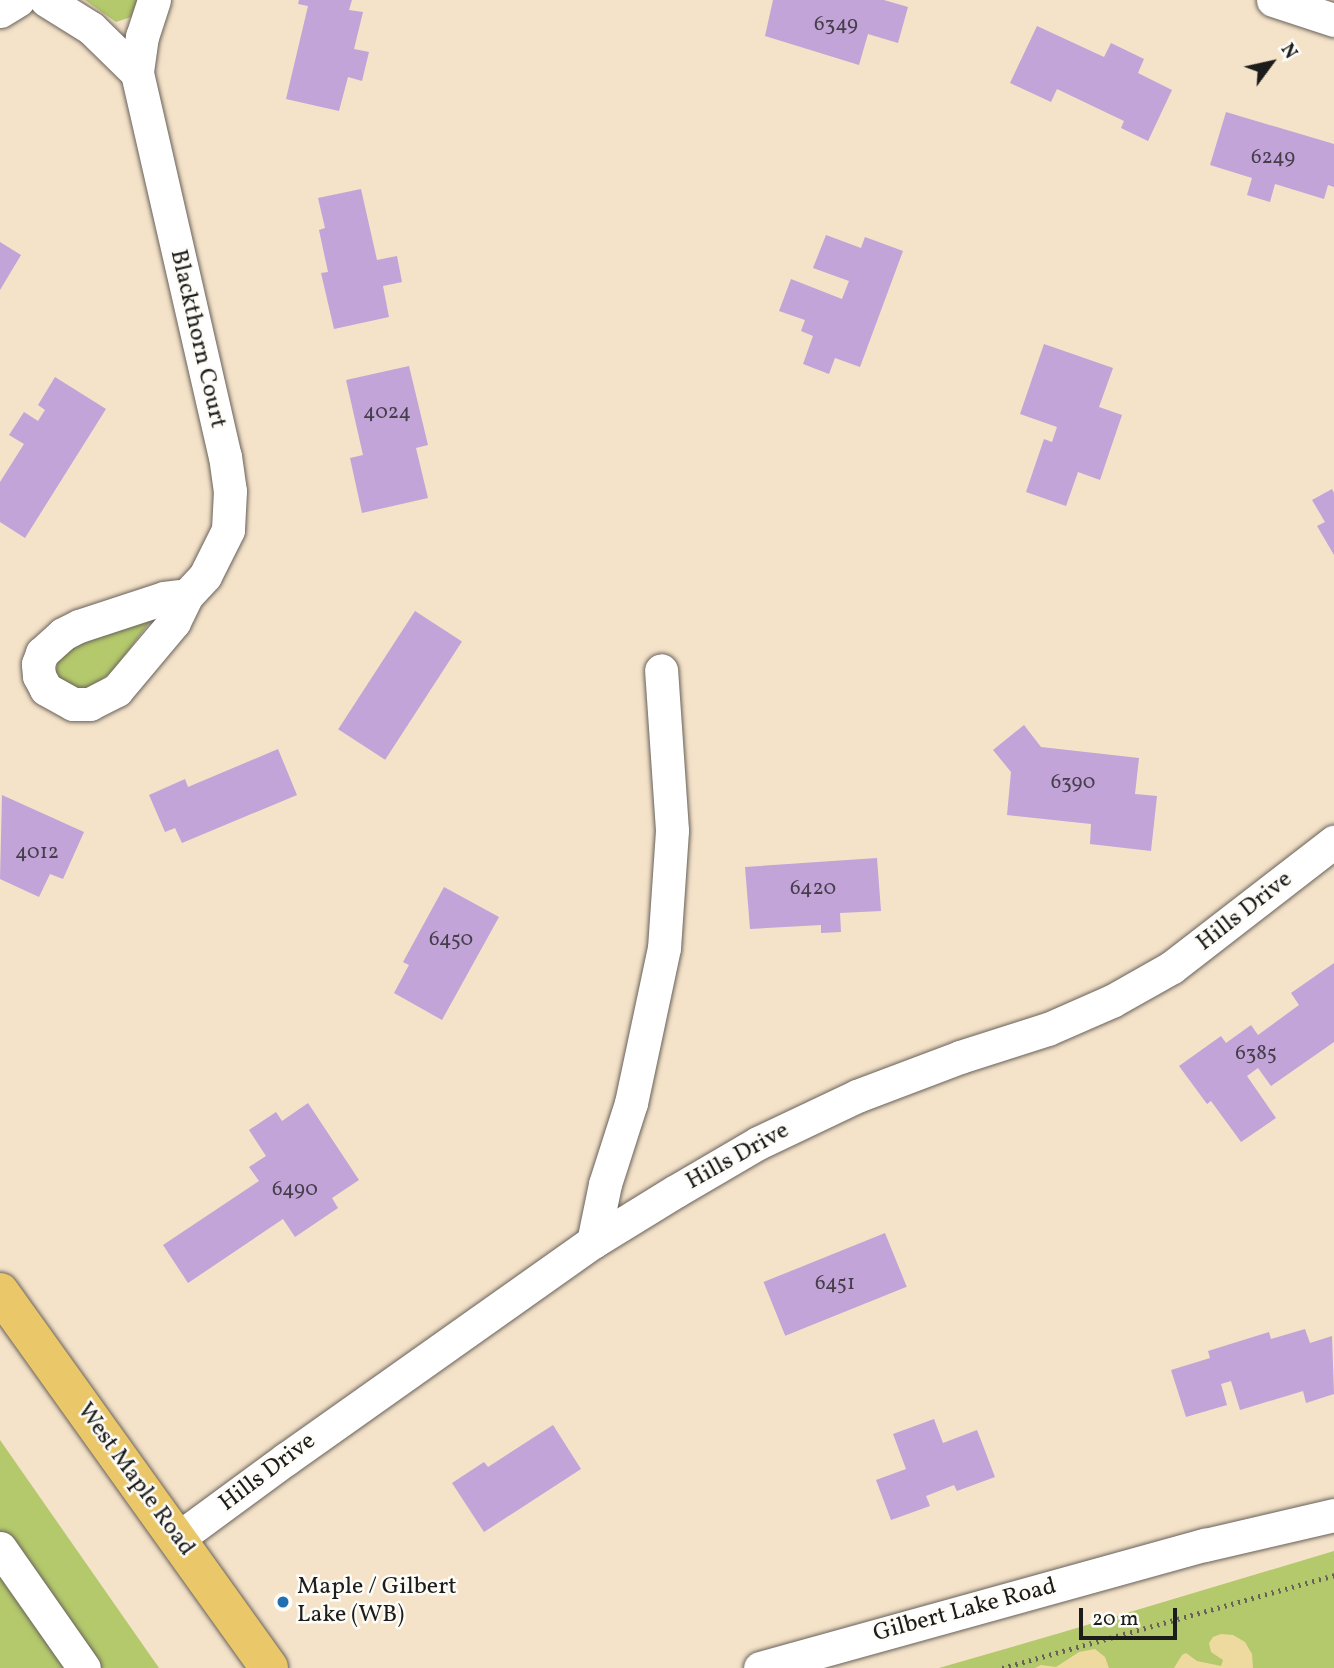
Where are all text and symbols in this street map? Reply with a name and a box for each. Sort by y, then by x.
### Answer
house number: 6349 [814,12,858,38]
north arrow [1236,28,1306,98]
text: N [1274,39,1303,64]
house number: 6249 [1251,145,1295,171]
street label: Blackthorn Court [162,247,232,431]
house number: 4024 [363,400,411,426]
house number: 6390 [1051,770,1095,796]
house number: 4012 [15,840,59,866]
street label: Hills Drive [1191,866,1299,958]
house number: 6420 [790,876,836,902]
house number: 6450 [429,927,473,953]
house number: 6385 [1235,1041,1277,1067]
street label: Hills Drive [681,1117,795,1197]
house number: 6490 [272,1177,318,1203]
house number: 6451 [815,1271,855,1297]
street label: West Maple Road [70,1398,200,1562]
street label: Hills Drive [214,1427,322,1519]
street label: Gilbert Lake Road [870,1573,1060,1649]
place label: Maple / Gilbert Lake (WB) [297,1574,457,1630]
marker: Maple / Gilbert Lake (WB) [275,1594,291,1610]
scale bar [1082,1594,1180,1638]
text: 20 m [1092,1605,1138,1634]

